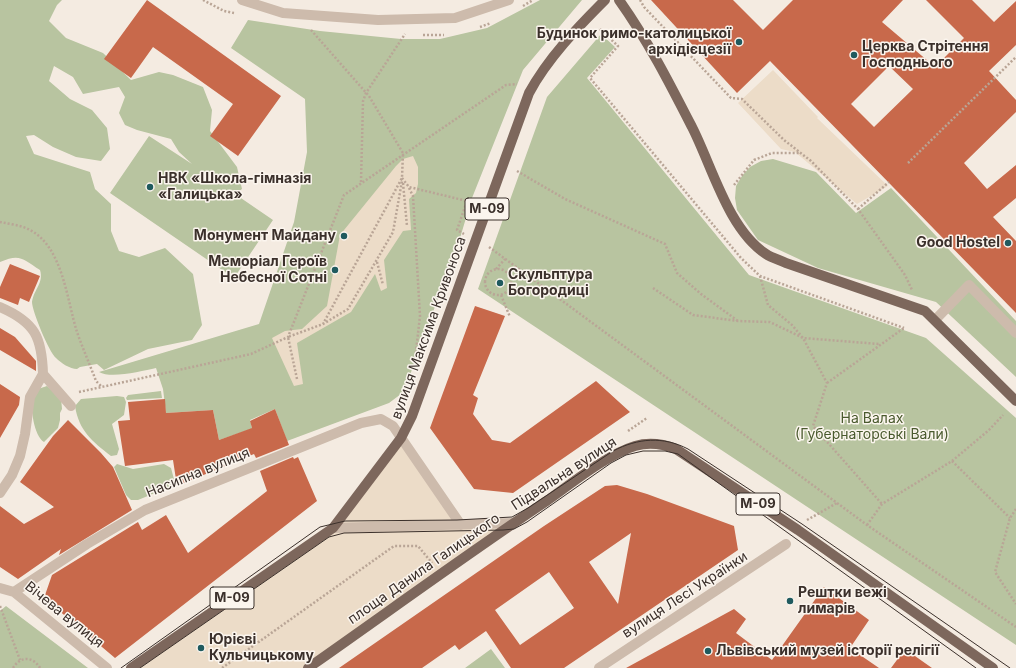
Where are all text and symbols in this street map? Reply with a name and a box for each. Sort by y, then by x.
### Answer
place label: Будинок римо-католицької архідієцезії [537,26,731,58]
marker: Будинок римо-католицької архідієцезії [734,37,744,47]
place label: Церква Стрітення Господнього [862,39,988,72]
marker: Церква Стрітення Господнього [849,50,859,60]
place label: НВК «Школа-гімназія «Галицька» [158,171,311,204]
marker: НВК «Школа-гімназія «Галицька» [145,182,155,192]
road number: М-09 [465,198,509,220]
place label: Монумент Майдану [194,228,336,244]
marker: Монумент Майдану [339,231,349,241]
street label: вулиця Максима Кривоноса [388,234,470,422]
place label: Good Hostel [916,235,1000,251]
marker: Good Hostel [1003,238,1013,248]
place label: Меморіал Героїв Небесної Сотні [208,254,327,286]
marker: Меморіал Героїв Небесної Сотні [330,265,340,275]
place label: Скульптура Богородиці [508,267,593,300]
marker: Скульптура Богородиці [495,278,505,288]
park label: На Валах (Губернаторські Вали) [795,411,949,444]
street label: Підвальна вулиця [508,434,620,514]
street label: Насипна вулиця [144,445,252,501]
road number: М-09 [736,493,780,515]
street label: площа Данила Галицького [345,510,503,628]
street label: вулиця Лесі Українки [619,548,751,642]
street label: Вічева вулиця [21,578,107,652]
place label: Рештки вежі лимарів [798,585,887,618]
road number: М-09 [210,587,254,609]
marker: Рештки вежі лимарів [785,596,795,606]
place label: Юрієві Кульчицькому [209,632,314,664]
marker: Юрієві Кульчицькому [196,643,206,653]
place label: Львівський музей історії релігії [716,643,939,659]
marker: Львівський музей історії релігії [703,646,713,656]

